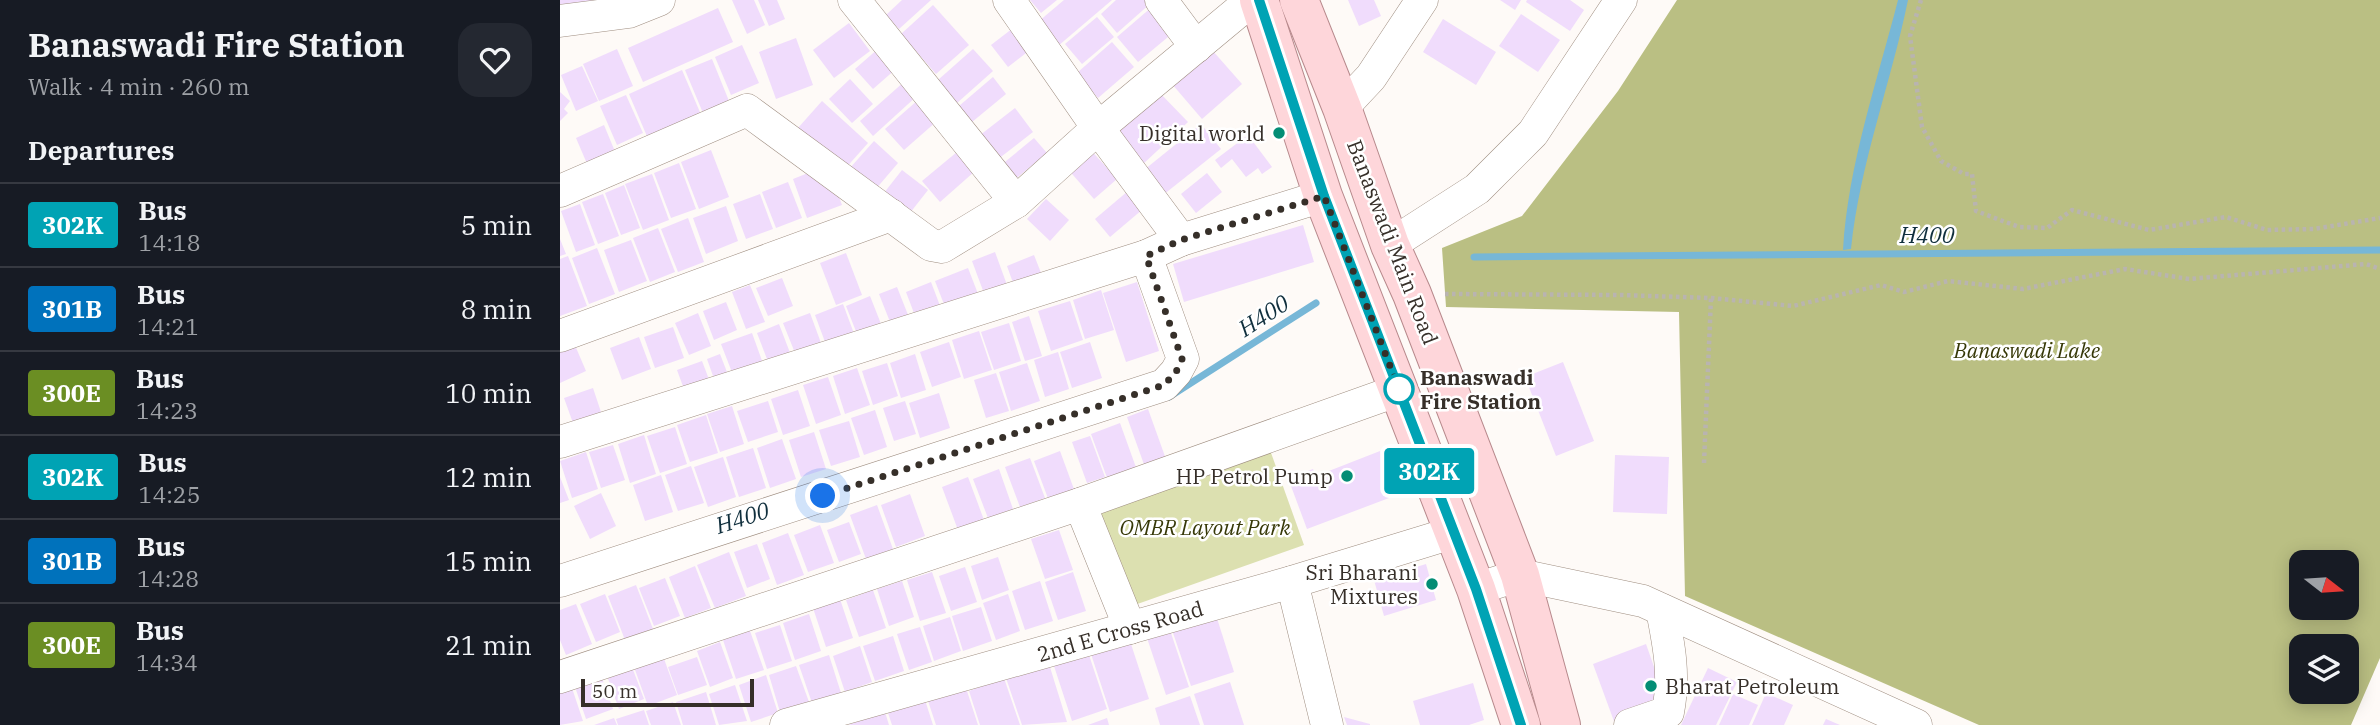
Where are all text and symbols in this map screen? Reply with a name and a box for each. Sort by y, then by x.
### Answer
text: Banaswadi Fire Station [28,23,405,66]
button: heart [458,23,532,97]
text: Walk · 4 min · 260 m [28,71,250,101]
place label: Digital world [1139,119,1265,147]
marker: Digital world [1271,125,1287,141]
text: Departures [28,133,174,167]
street label: Banaswadi Main Road [1341,136,1445,349]
text: Bus [139,193,187,227]
text: 5 min [461,208,532,242]
text: 302K [42,209,104,241]
water label: H400 [1899,219,1955,249]
text: 14:18 [139,227,200,257]
text: Bus [137,277,185,311]
water label: H400 [1231,287,1294,343]
text: 8 min [461,292,532,326]
text: 301B [42,293,102,325]
text: 14:21 [137,311,199,341]
park label: Banaswadi Lake [1953,336,2101,364]
text: Bus [136,361,184,395]
place label: Banaswadi Fire Station [1420,363,1541,415]
marker: Banaswadi Fire Station [1384,374,1414,404]
text: 10 min [445,376,532,410]
text: 300E [42,377,101,409]
text: 14:23 [136,395,198,425]
text: Bus [139,445,187,479]
line badge: 302K [1380,448,1478,494]
text: 302K [1398,455,1460,487]
text: 12 min [445,460,532,494]
text: 302K [42,461,104,493]
place label: HP Petrol Pump [1176,462,1333,490]
marker: HP Petrol Pump [1339,468,1355,484]
your location [805,478,840,513]
text: 14:25 [139,479,200,509]
water label: H400 [710,494,773,540]
park label: OMBR Layout Park [1119,513,1291,541]
text: Bus [137,529,185,563]
text: 15 min [445,544,532,578]
text: 301B [42,545,102,577]
north arrow [2289,550,2359,620]
map controls [2289,550,2359,704]
place label: Sri Bharani Mixtures [1305,558,1418,610]
text: 14:28 [137,563,199,593]
marker: Sri Bharani Mixtures [1424,576,1440,592]
street label: 2nd E Cross Road [1034,594,1207,668]
text: Bus [136,613,184,647]
text: 21 min [445,628,532,662]
text: 300E [42,629,101,661]
button: layers [2289,634,2359,704]
text: 14:34 [136,647,198,677]
place label: Bharat Petroleum [1665,672,1840,700]
scale bar [581,676,754,708]
marker: Bharat Petroleum [1643,678,1659,694]
text: 50 m [592,679,637,703]

